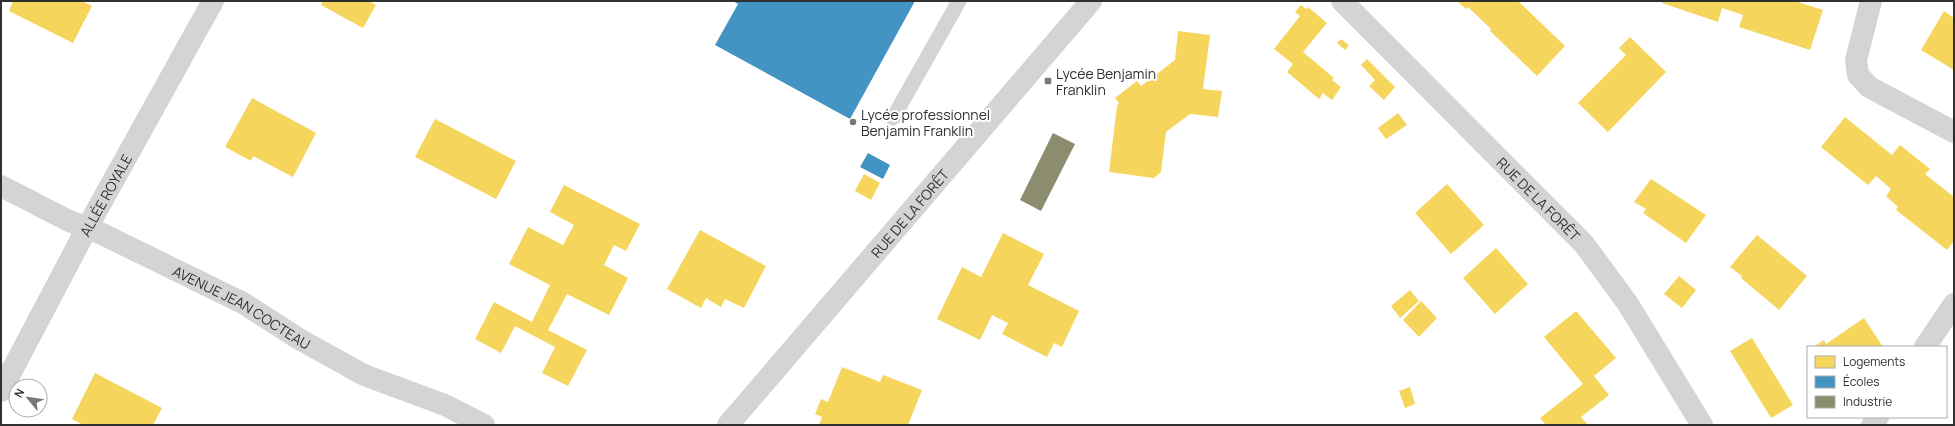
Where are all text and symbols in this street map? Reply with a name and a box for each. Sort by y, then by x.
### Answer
place label: Lycée Benjamin Franklin [1056,64,1156,99]
marker: Lycée Benjamin Franklin [1043,76,1053,86]
place label: Lycée professionnel Benjamin Franklin [861,105,990,140]
marker: Lycée professionnel Benjamin Franklin [848,117,858,127]
street label: ALLÉE ROYALE [75,150,136,239]
street label: RUE DE LA FORÊT [1493,153,1585,245]
street label: RUE DE LA FORÊT [866,164,953,261]
street label: AVENUE JEAN COCTEAU [170,261,314,353]
legend [1807,346,1947,418]
text: Logements [1843,353,1905,370]
text: Écoles [1843,373,1880,390]
north arrow [8,378,48,418]
text: N [10,386,27,400]
text: Industrie [1843,393,1892,410]

